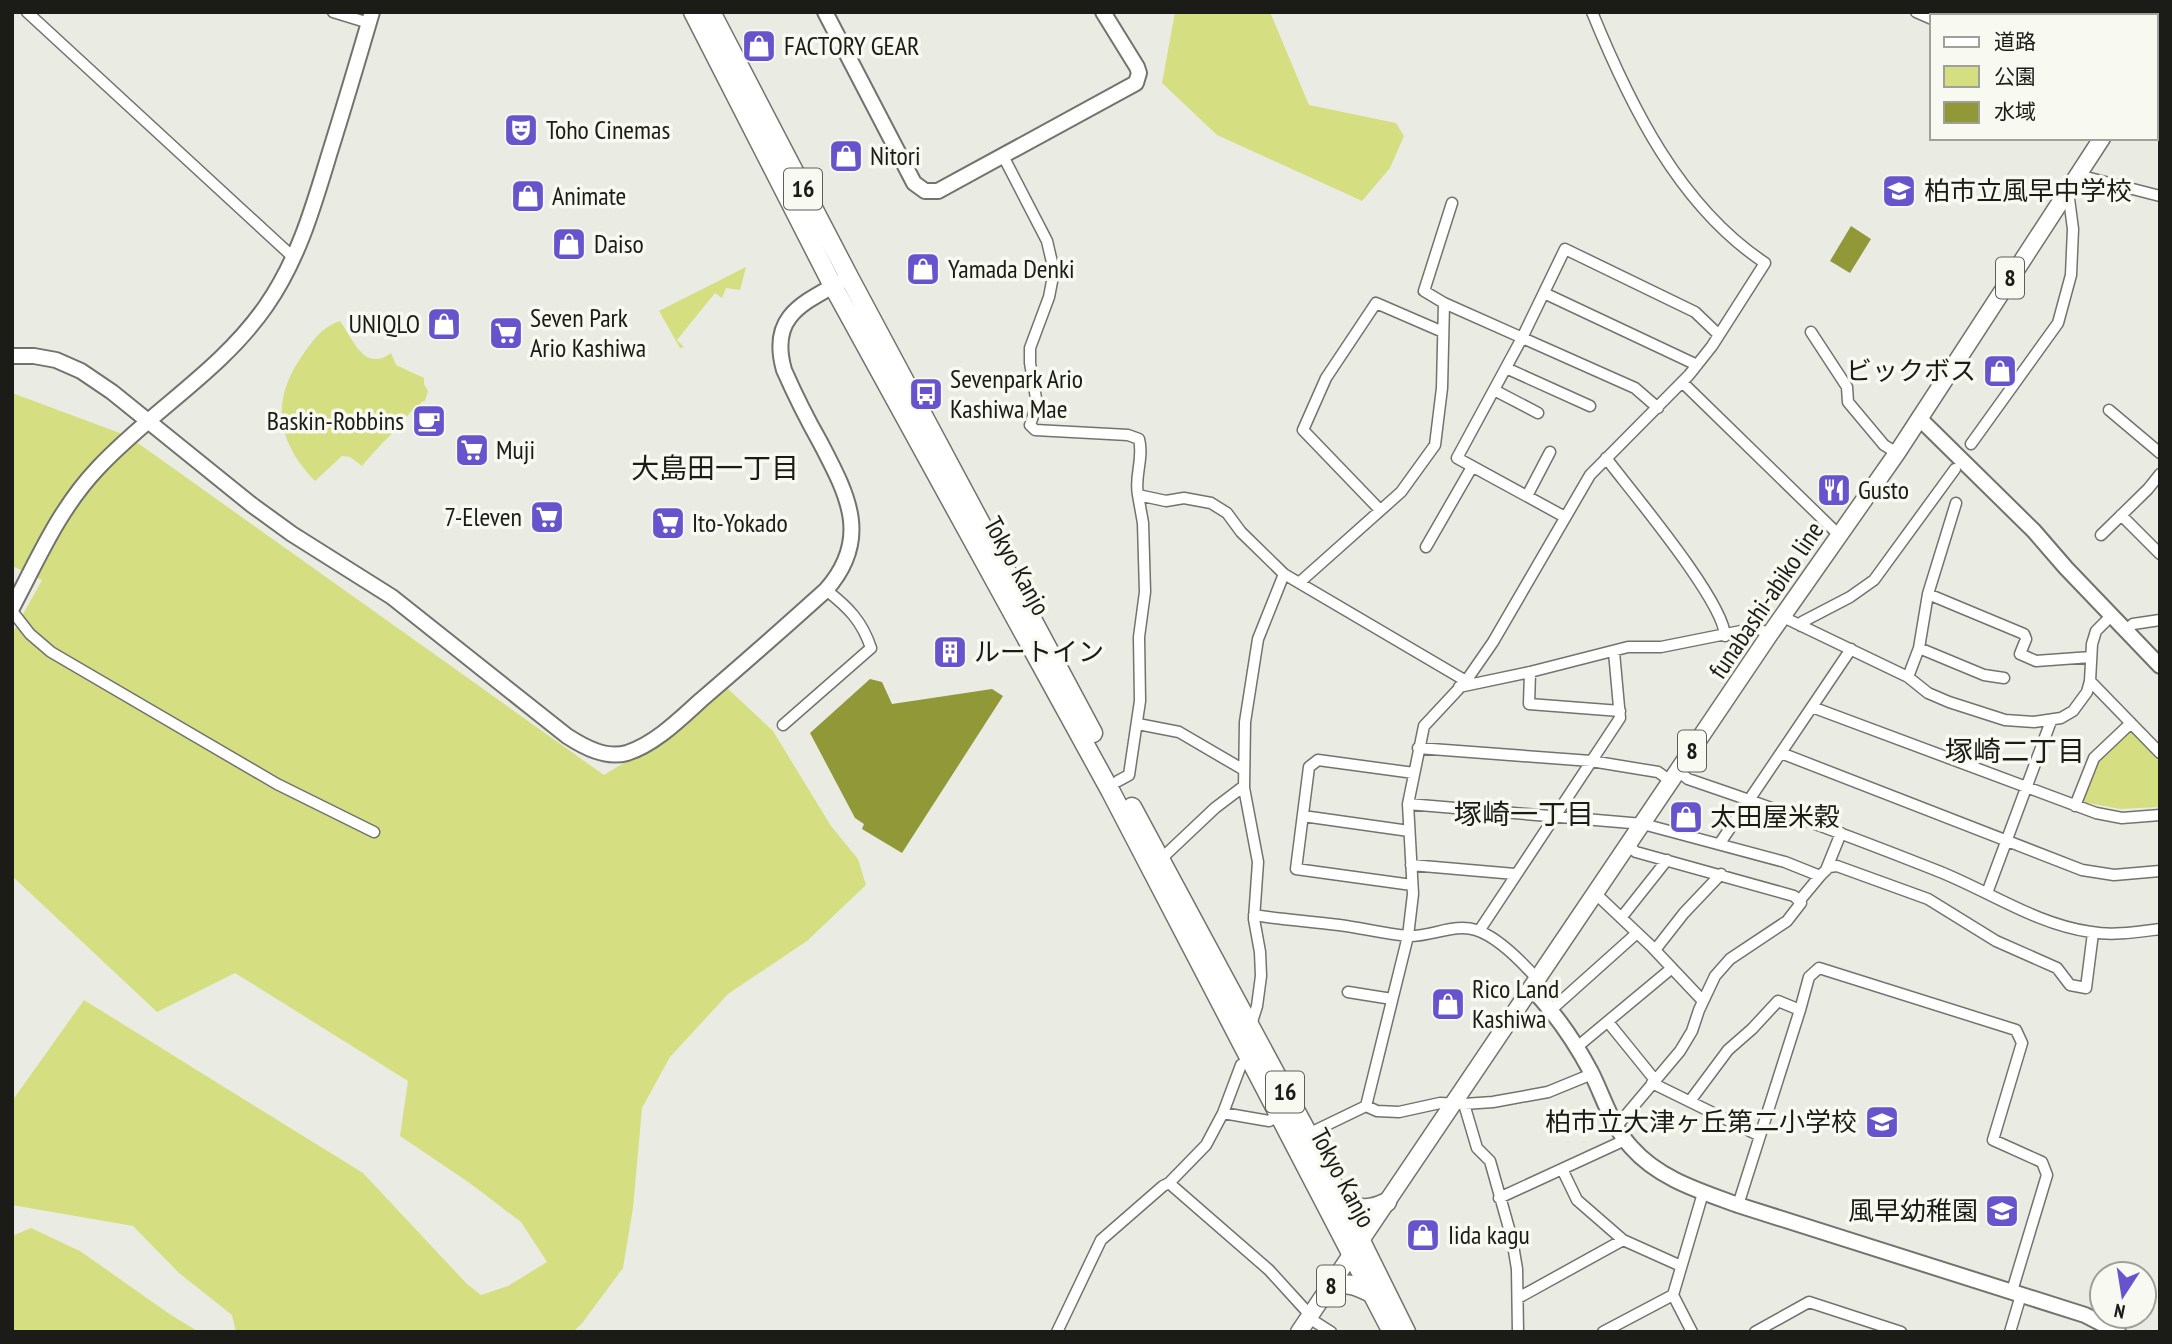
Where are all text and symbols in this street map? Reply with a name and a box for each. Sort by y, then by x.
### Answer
legend [1930,14,2158,140]
shop icon: FACTORY GEAR [740,27,778,65]
text: 道路 [1994,28,2036,55]
place label: FACTORY GEAR [784,29,920,62]
text: 公園 [1994,63,2036,90]
text: 水域 [1994,98,2036,125]
theatre icon: Toho Cinemas [502,111,540,149]
place label: Toho Cinemas [546,113,670,146]
shop icon: Nitori [827,137,865,175]
place label: Nitori [870,139,921,172]
road number: 16 [784,168,822,210]
school or university icon: 柏市立風早中学校 [1880,172,1918,210]
place label: 柏市立風早中学校 [1924,174,2132,207]
shop icon: Animate [509,177,547,215]
place label: Animate [552,179,626,212]
shop icon: Daiso [550,225,588,263]
place label: Daiso [594,227,644,260]
shop icon: Yamada Denki [904,250,942,288]
place label: Yamada Denki [948,252,1075,285]
road number: 8 [1996,258,2024,298]
place label: Seven Park Ario Kashiwa [530,301,646,364]
shop icon: UNIQLO [425,305,463,343]
place label: UNIQLO [349,307,420,340]
supermarket icon: Seven Park Ario Kashiwa [487,314,525,352]
shop icon: ビックボス [1981,352,2019,390]
place label: ビックボス [1846,354,1976,387]
place label: Sevenpark Ario Kashiwa Mae [950,362,1083,425]
bus stop icon: Sevenpark Ario Kashiwa Mae [907,375,945,413]
cafe icon: Baskin-Robbins [410,402,448,440]
place label: Baskin-Robbins [267,404,404,437]
supermarket icon: Muji [453,431,491,469]
place label: Muji [496,433,535,466]
district label: 大島田一丁目 [631,449,799,486]
restaurant icon: Gusto [1815,471,1853,509]
place label: Gusto [1858,473,1909,506]
supermarket icon: 7-Eleven [528,498,566,536]
place label: 7-Eleven [444,500,522,533]
supermarket icon: Ito-Yokado [649,504,687,542]
place label: Ito-Yokado [692,506,788,539]
street label: Tokyo Kanjo [977,511,1058,621]
street label: funabashi-abiko line [1701,515,1830,685]
building icon: ルートイン [931,633,969,671]
place label: ルートイン [974,635,1104,668]
road number: 8 [1678,730,1706,772]
district label: 塚崎二丁目 [1945,732,2085,769]
district label: 塚崎一丁目 [1454,795,1594,832]
shop icon: 太田屋米穀 [1667,798,1705,836]
place label: 太田屋米穀 [1710,800,1840,833]
place label: Rico Land Kashiwa [1472,972,1559,1035]
shop icon: Rico Land Kashiwa [1429,985,1467,1023]
road number: 16 [1266,1072,1304,1112]
school or university icon: 柏市立大津ヶ丘第二小学校 [1863,1103,1901,1141]
place label: 柏市立大津ヶ丘第二小学校 [1545,1105,1857,1138]
street label: Tokyo Kanjo [1304,1122,1383,1233]
school or university icon: 風早幼稚園 [1983,1192,2021,1230]
place label: 風早幼稚園 [1848,1194,1978,1227]
shop icon: Iida kagu [1404,1216,1442,1254]
place label: Iida kagu [1448,1218,1530,1251]
north arrow [2088,1260,2158,1330]
road number: 8 [1317,1266,1345,1306]
text: N [2112,1299,2127,1324]

